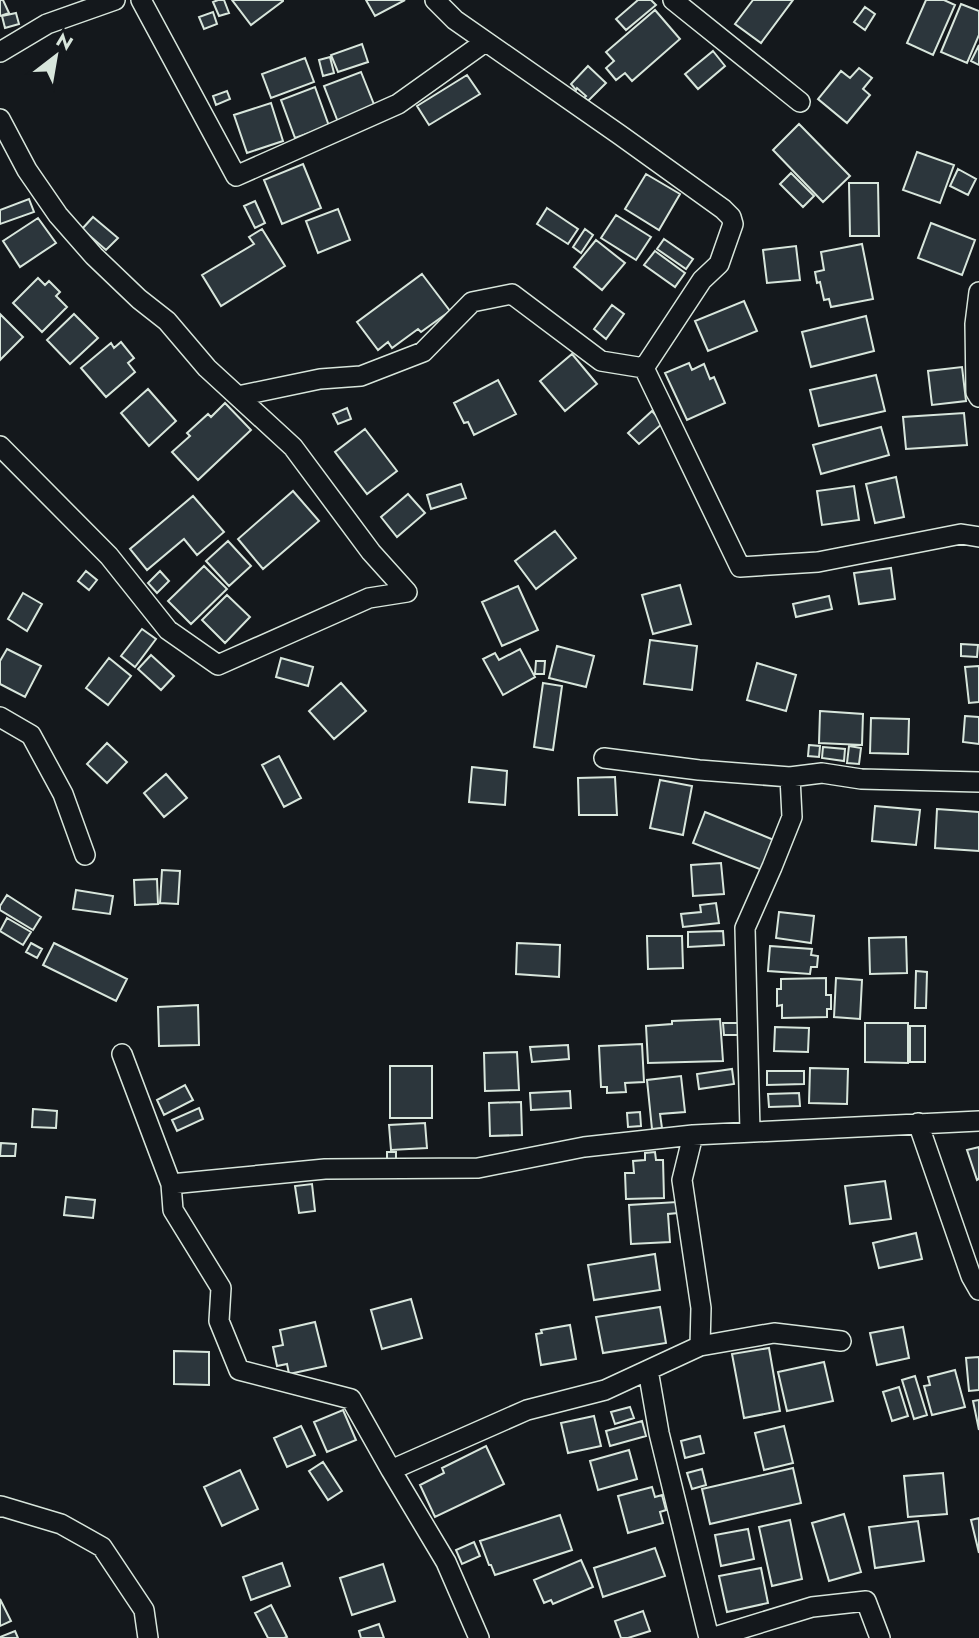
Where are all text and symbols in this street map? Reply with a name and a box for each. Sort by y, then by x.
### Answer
north arrow [21,21,91,91]
text: N [51,26,78,57]

